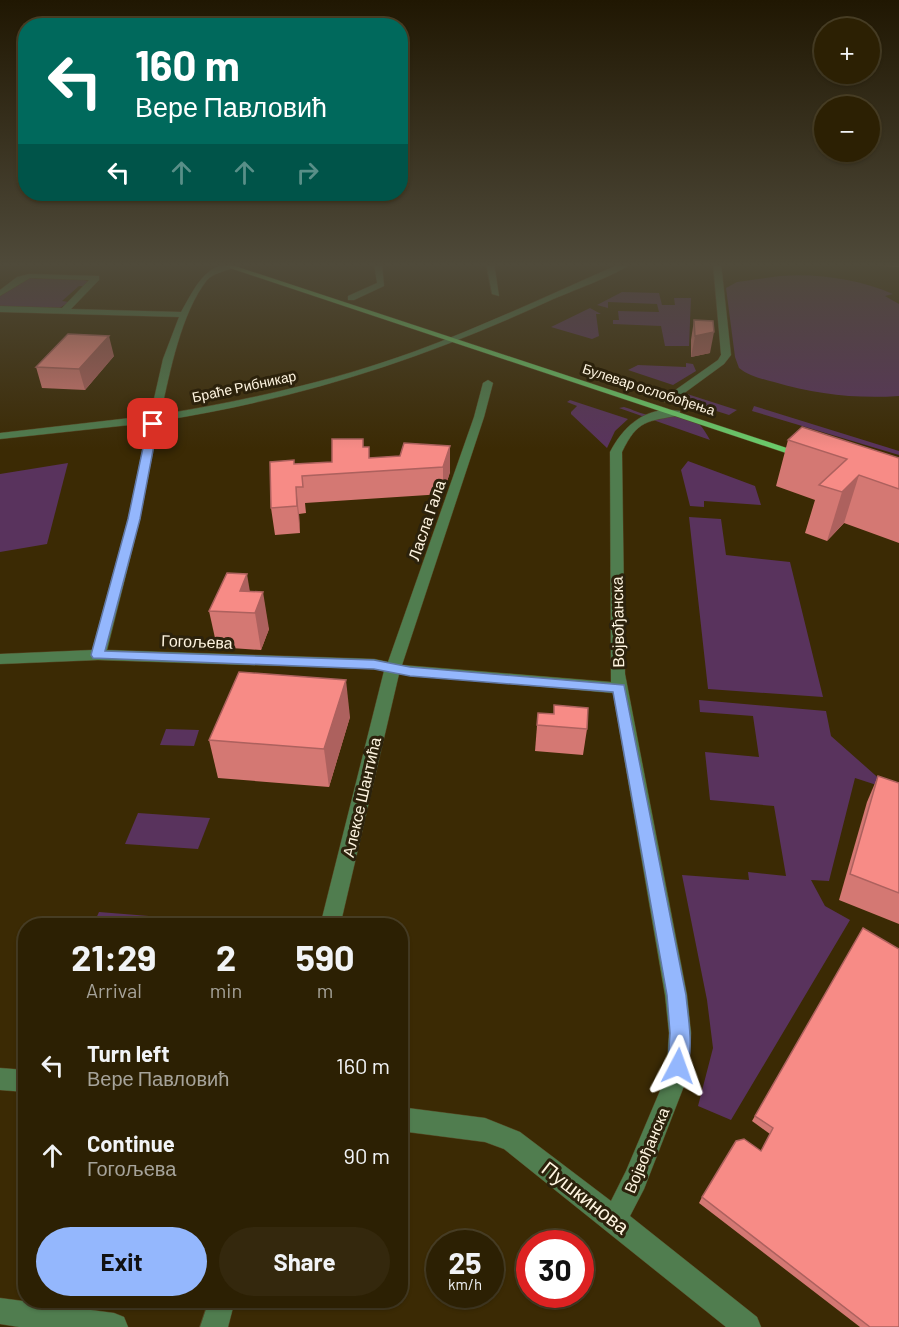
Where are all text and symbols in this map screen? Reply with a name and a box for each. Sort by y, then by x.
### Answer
map controls [814,18,880,162]
button: + [814,18,880,84]
text: 160 m [135,39,240,89]
icon: left [36,42,114,120]
text: Вере Павловић [135,90,327,122]
button: − [814,96,880,162]
icon: left [102,156,135,189]
icon: ahead [165,156,198,189]
icon: ahead [228,156,261,189]
icon: right [291,156,324,189]
street label: Булевар ослобођења [580,359,718,419]
street label: Браће Рибникар [190,367,298,405]
pin [127,398,178,449]
icon: arrive [136,407,169,440]
street label: Ласла Гала [403,477,449,563]
street label: Војвођанска [607,576,627,668]
street label: Гогољева [161,630,233,652]
street label: Алексе Шантића [338,735,384,859]
text: 21:29 [71,935,156,978]
text: 2 [216,935,236,978]
text: 590 [296,935,355,978]
text: Arrival [86,978,142,1002]
text: min [210,978,242,1002]
text: m [317,978,333,1002]
position arrow [646,1034,710,1098]
text: Turn left [87,1040,170,1066]
icon: left [36,1049,69,1082]
text: 160 m [336,1052,390,1078]
text: Вере Павловић [87,1066,229,1090]
street label: Војвођанска [619,1104,673,1196]
text: Continue [87,1130,175,1156]
icon: ahead [36,1139,69,1172]
text: 90 m [344,1142,390,1168]
text: Гогољева [87,1156,176,1180]
street label: Пушкинова [538,1156,635,1239]
button: Exit [36,1227,207,1296]
button: Share [219,1227,390,1296]
speed limit sign: 30 [516,1230,594,1308]
text: 25 [449,1244,481,1280]
text: km/h [448,1275,482,1293]

